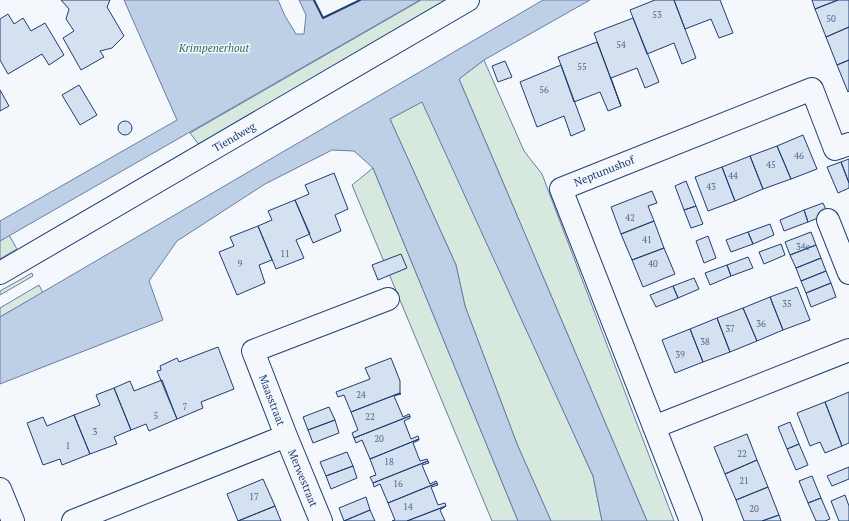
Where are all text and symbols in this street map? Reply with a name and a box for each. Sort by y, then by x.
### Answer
house number: 53 [652,9,662,21]
house number: 50 [826,13,836,25]
house number: 54 [616,39,626,51]
park label: Krimpenerhout [178,41,249,55]
house number: 55 [577,61,587,73]
house number: 56 [539,84,549,96]
street label: Tiendweg [210,119,258,155]
house number: 46 [794,150,804,162]
street label: Neptunushof [572,152,637,189]
house number: 45 [766,159,776,171]
house number: 44 [728,170,738,182]
house number: 43 [706,181,716,193]
house number: 42 [625,212,635,224]
house number: 41 [642,234,652,246]
house number: 34e [796,241,811,253]
house number: 11 [280,248,290,260]
house number: 9 [238,258,243,270]
house number: 40 [648,258,658,270]
house number: 35 [782,298,792,310]
house number: 36 [756,318,766,330]
house number: 37 [725,323,735,335]
house number: 38 [700,336,710,348]
house number: 39 [675,349,685,361]
street label: Maasstraat [256,372,288,428]
house number: 24 [356,389,366,401]
house number: 7 [183,401,188,413]
house number: 5 [154,410,159,422]
house number: 22 [365,411,375,423]
house number: 3 [93,426,98,438]
house number: 20 [374,433,384,445]
house number: 1 [66,440,70,452]
street label: Merwestraat [285,447,321,509]
house number: 22 [737,448,747,460]
house number: 18 [384,456,394,468]
house number: 21 [739,475,749,487]
house number: 16 [393,478,403,490]
house number: 17 [249,491,259,503]
house number: 14 [403,501,413,513]
house number: 20 [749,503,759,515]

